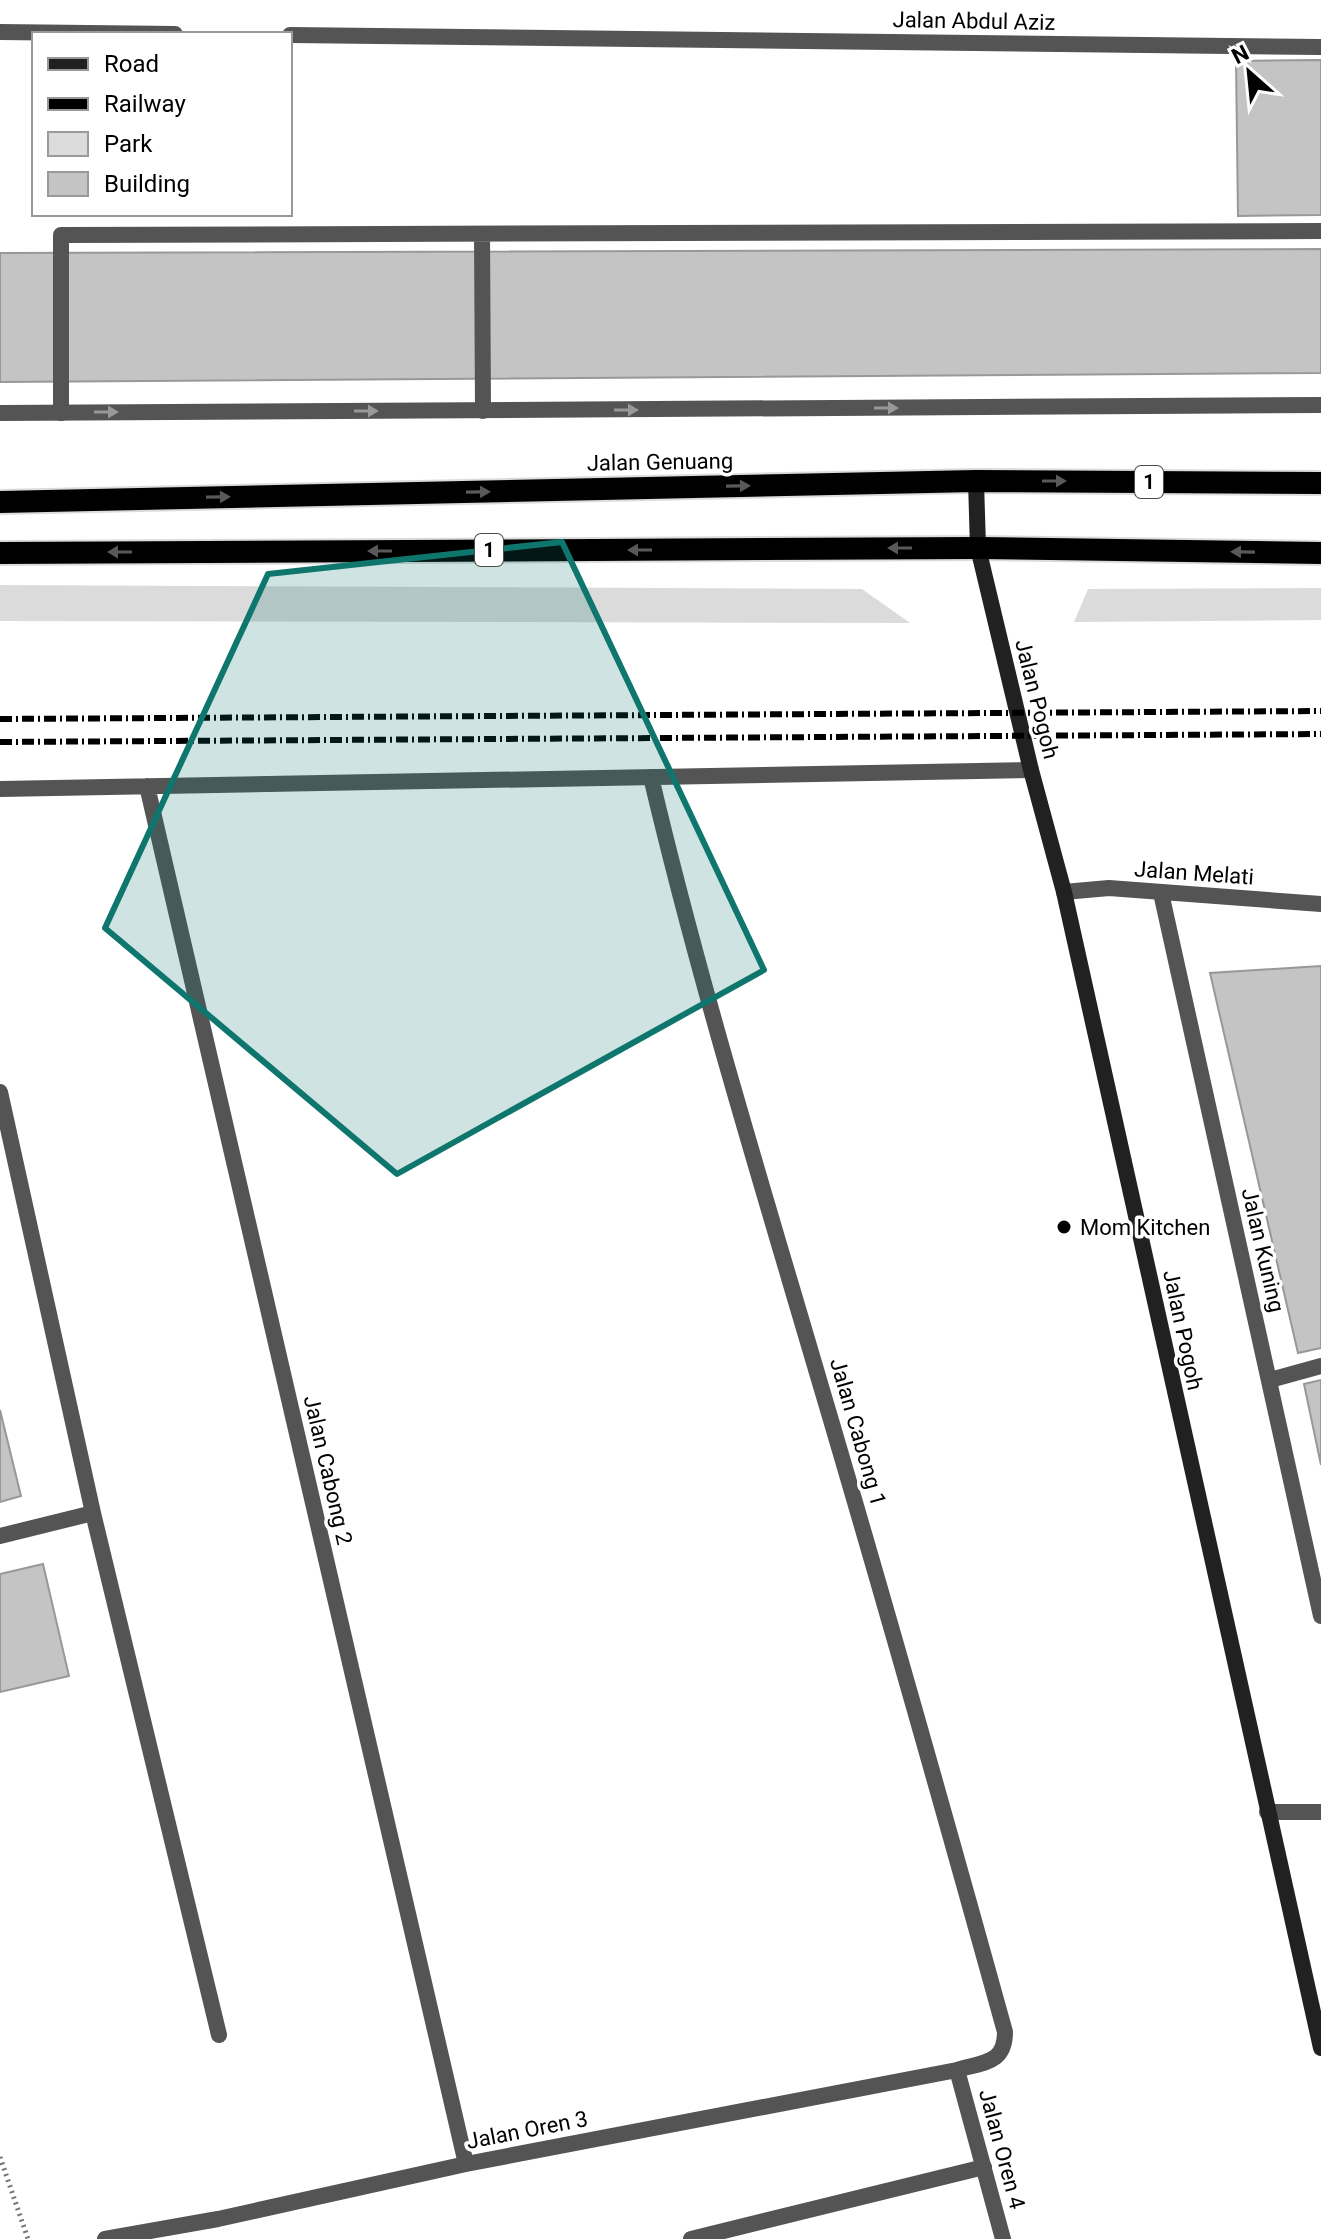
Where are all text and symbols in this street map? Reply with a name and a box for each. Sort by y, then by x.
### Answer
street label: Jalan Abdul Aziz [892,7,1056,35]
legend [32,32,292,216]
north arrow [1209,32,1289,112]
text: N [1228,40,1253,69]
text: Road [104,50,159,78]
text: Railway [104,90,186,118]
text: Park [104,130,153,158]
text: Building [104,170,190,198]
one-way arrow [874,402,899,414]
one-way arrow [614,404,639,416]
one-way arrow [354,405,379,417]
one-way arrow [94,406,119,418]
street label: Jalan Genuang [587,448,733,476]
road number: 1 [1135,466,1163,498]
one-way arrow [1042,475,1067,488]
one-way arrow [726,480,751,492]
one-way arrow [466,485,491,498]
one-way arrow [206,491,231,504]
road number: 1 [475,534,503,566]
one-way arrow [887,542,912,554]
one-way arrow [627,544,652,556]
one-way arrow [367,545,392,557]
one-way arrow [1230,545,1255,558]
one-way arrow [107,546,132,558]
street label: Jalan Pogoh [1010,637,1064,761]
street label: Jalan Melati [1133,856,1255,890]
street label: Jalan Kuning [1237,1185,1289,1315]
place label: Mom Kitchen [1080,1215,1210,1240]
marker: Mom Kitchen [1055,1218,1073,1236]
street label: Jalan Pogoh [1158,1268,1208,1392]
street label: Jalan Cabong 1 [825,1355,891,1509]
street label: Jalan Cabong 2 [299,1393,357,1547]
street label: Jalan Oren 4 [974,2086,1030,2212]
street label: Jalan Oren 3 [464,2106,590,2154]

